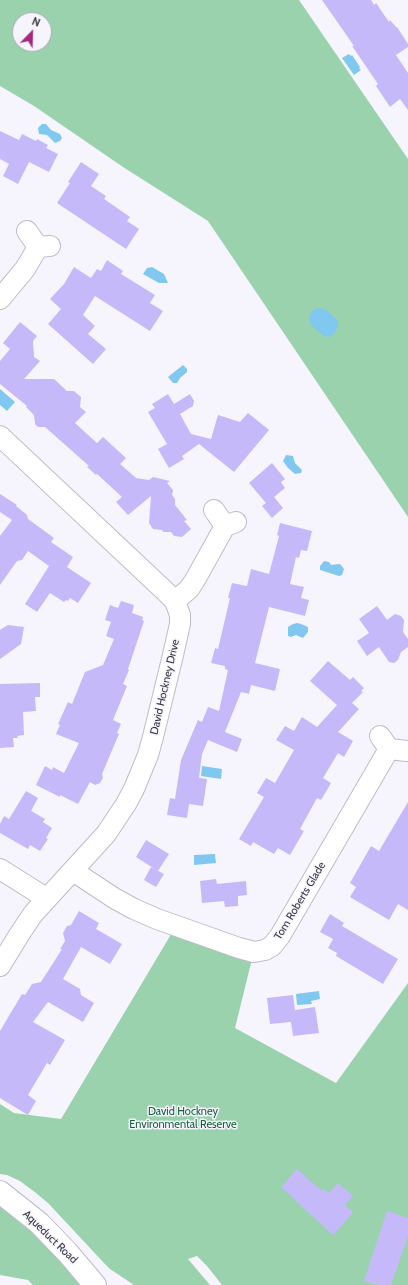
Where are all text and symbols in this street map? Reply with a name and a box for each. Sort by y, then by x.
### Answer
north arrow [12,12,52,52]
text: N [30,14,43,30]
street label: David Hockney Drive [148,638,182,736]
street label: Tom Roberts Glade [272,860,328,942]
park label: David Hockney Environmental Reserve [129,1105,237,1131]
street label: Aqueduct Road [20,1208,80,1266]

